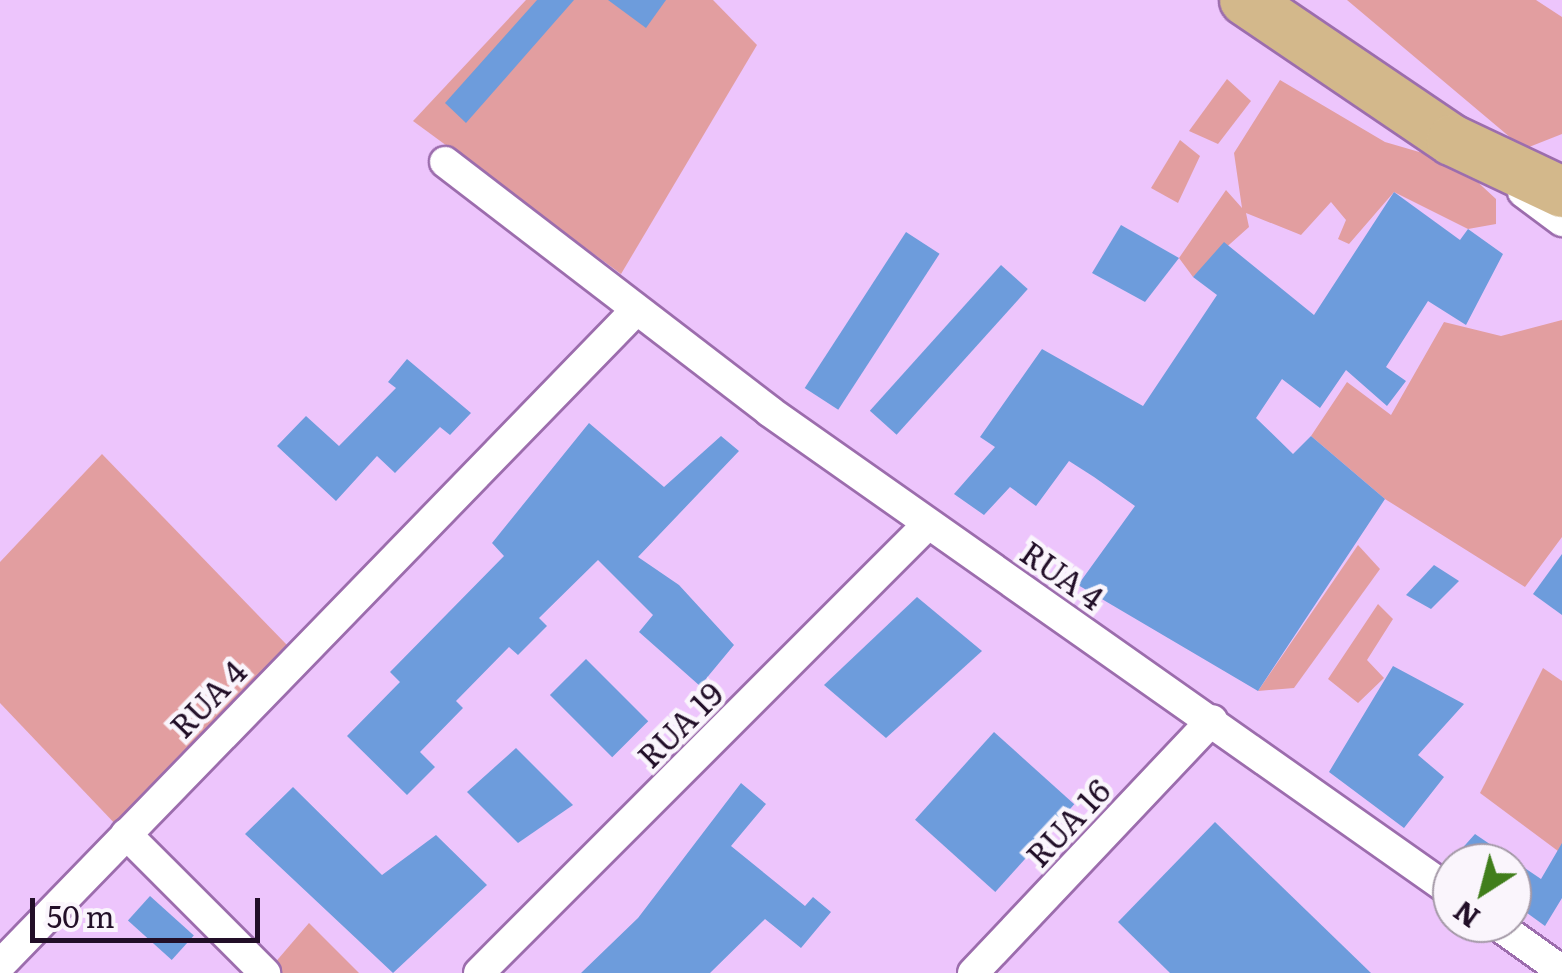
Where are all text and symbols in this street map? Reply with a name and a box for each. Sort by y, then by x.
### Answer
street label: RUA 4 [1014,532,1112,616]
street label: RUA 4 [161,651,253,745]
street label: RUA 19 [628,673,730,775]
street label: RUA 16 [1017,771,1117,873]
north arrow [1432,843,1532,943]
scale bar [35,878,265,940]
text: N [1444,892,1487,940]
text: 50 m [47,893,115,937]

